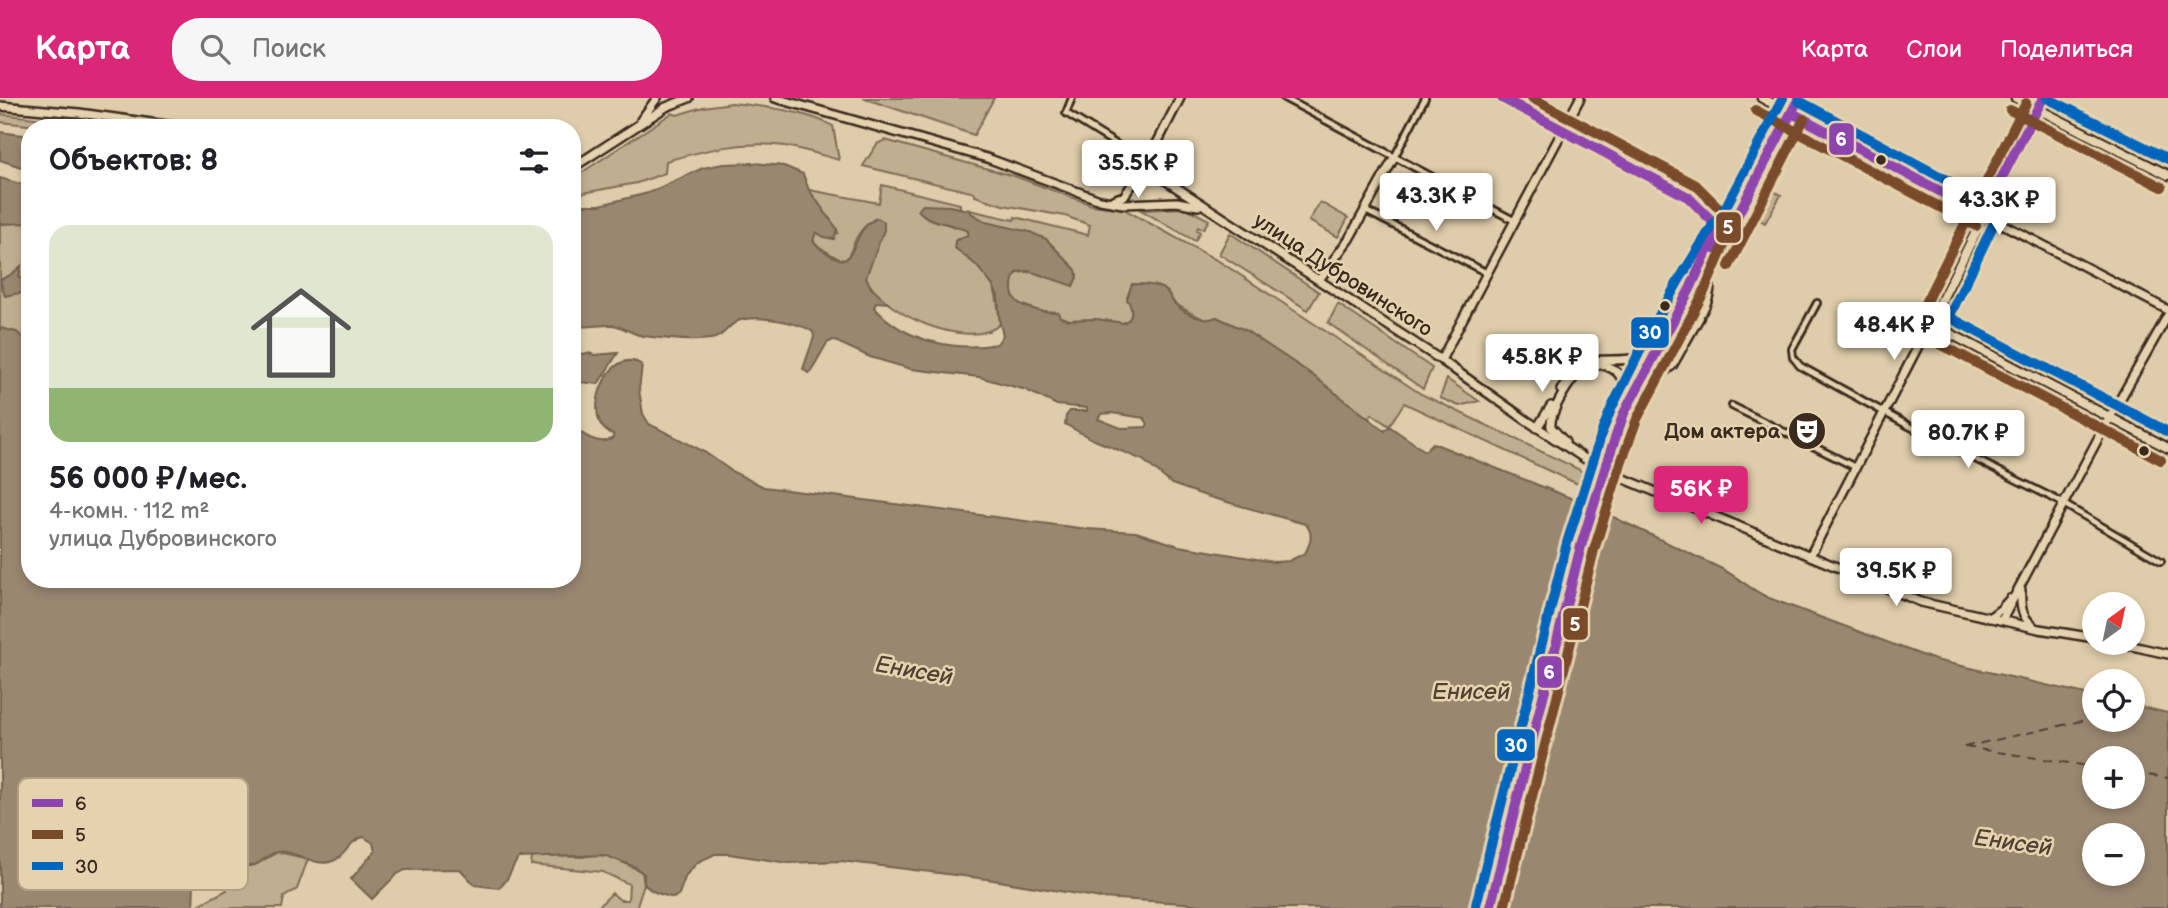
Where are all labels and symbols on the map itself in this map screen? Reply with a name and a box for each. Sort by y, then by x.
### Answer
line badge: 6 [1828,122,1855,156]
text: 6 [1835,129,1847,152]
pin: 35.5K ₽ [1073,140,1203,200]
unlabelled marker [1874,153,1888,167]
pin: 43.3K ₽ [1371,174,1501,233]
pin: 43.3K ₽ [1934,178,2064,237]
street label: улица Дубровинского [1249,208,1437,342]
line badge: 5 [1715,211,1742,244]
text: 5 [1723,217,1734,240]
unlabelled marker [1658,299,1672,313]
pin: 48.4K ₽ [1829,302,1959,362]
line badge: 30 [1630,316,1670,349]
text: 30 [1639,322,1661,345]
pin: 45.8K ₽ [1477,334,1607,394]
theatre icon: Дом актера [1786,410,1828,452]
pin: 80.7K ₽ [1903,410,2033,470]
place label: Дом актера [1664,419,1781,444]
unlabelled marker [2137,444,2151,458]
pin: 56K ₽ [1652,466,1750,526]
pin: 39.5K ₽ [1831,548,1961,608]
north arrow [2082,592,2146,654]
line badge: 5 [1562,607,1589,641]
text: 5 [1570,614,1581,637]
water label: Енисей [873,650,955,692]
line badge: 6 [1536,655,1563,689]
text: 6 [1543,662,1555,685]
water label: Енисей [1432,678,1510,706]
line badge: 30 [1496,728,1536,762]
text: 30 [1505,735,1527,758]
legend [18,778,248,890]
text: 6 [75,793,87,816]
text: 5 [75,824,86,847]
water label: Енисей [1972,824,2054,862]
text: 30 [75,856,98,879]

